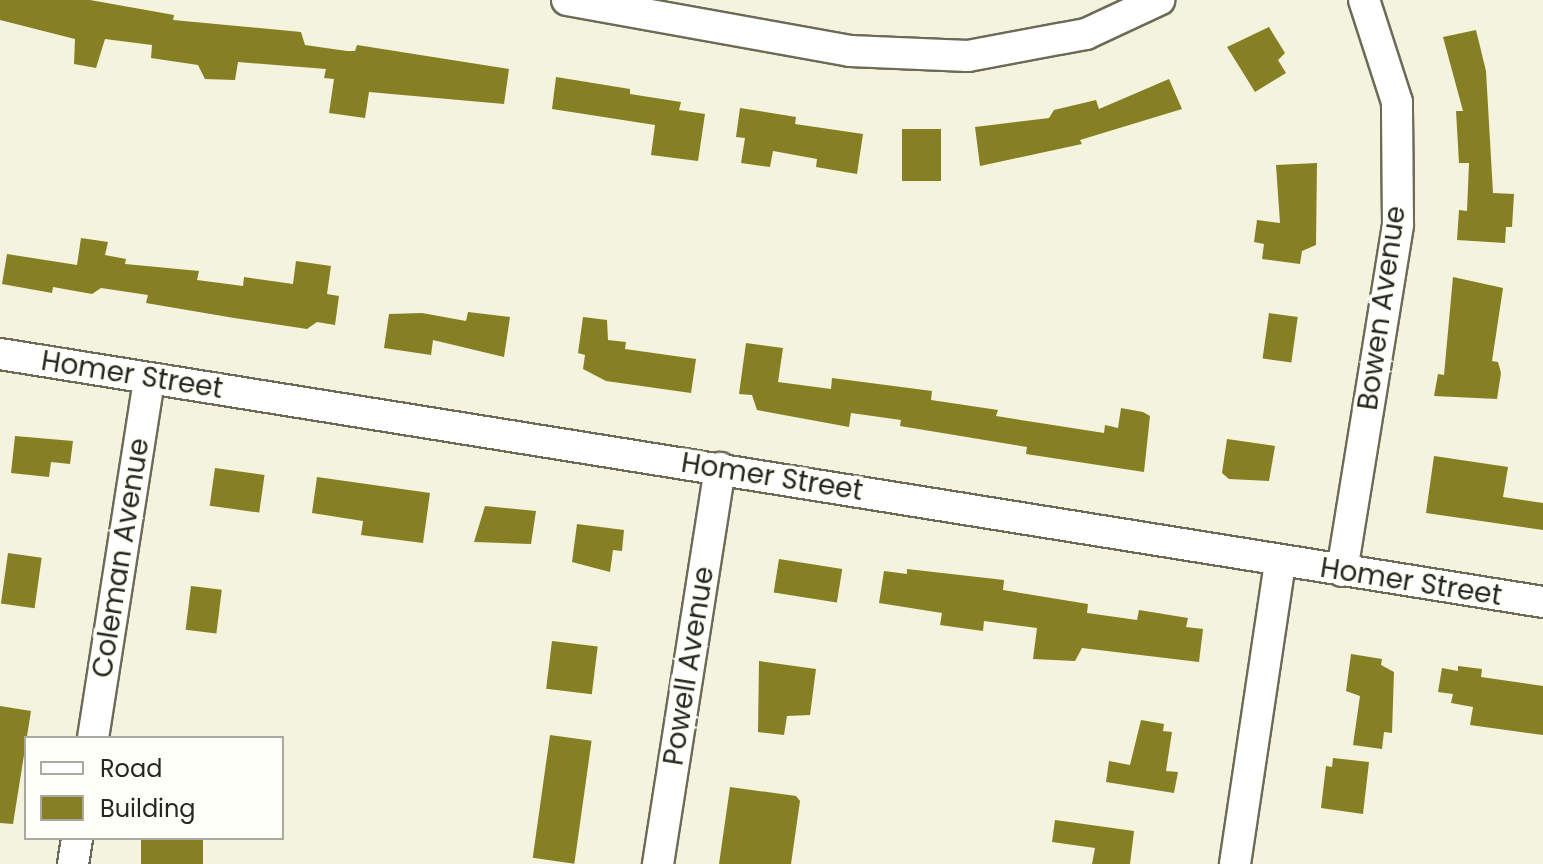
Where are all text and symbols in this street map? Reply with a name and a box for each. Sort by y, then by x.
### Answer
street label: Bowen Avenue [1351,204,1413,412]
street label: Homer Street [39,344,225,406]
street label: Coleman Avenue [85,436,157,680]
street label: Homer Street [679,446,865,508]
street label: Homer Street [1318,551,1504,613]
street label: Powell Avenue [657,564,721,768]
legend [24,736,284,840]
text: Road [100,752,162,785]
text: Building [100,792,196,825]

